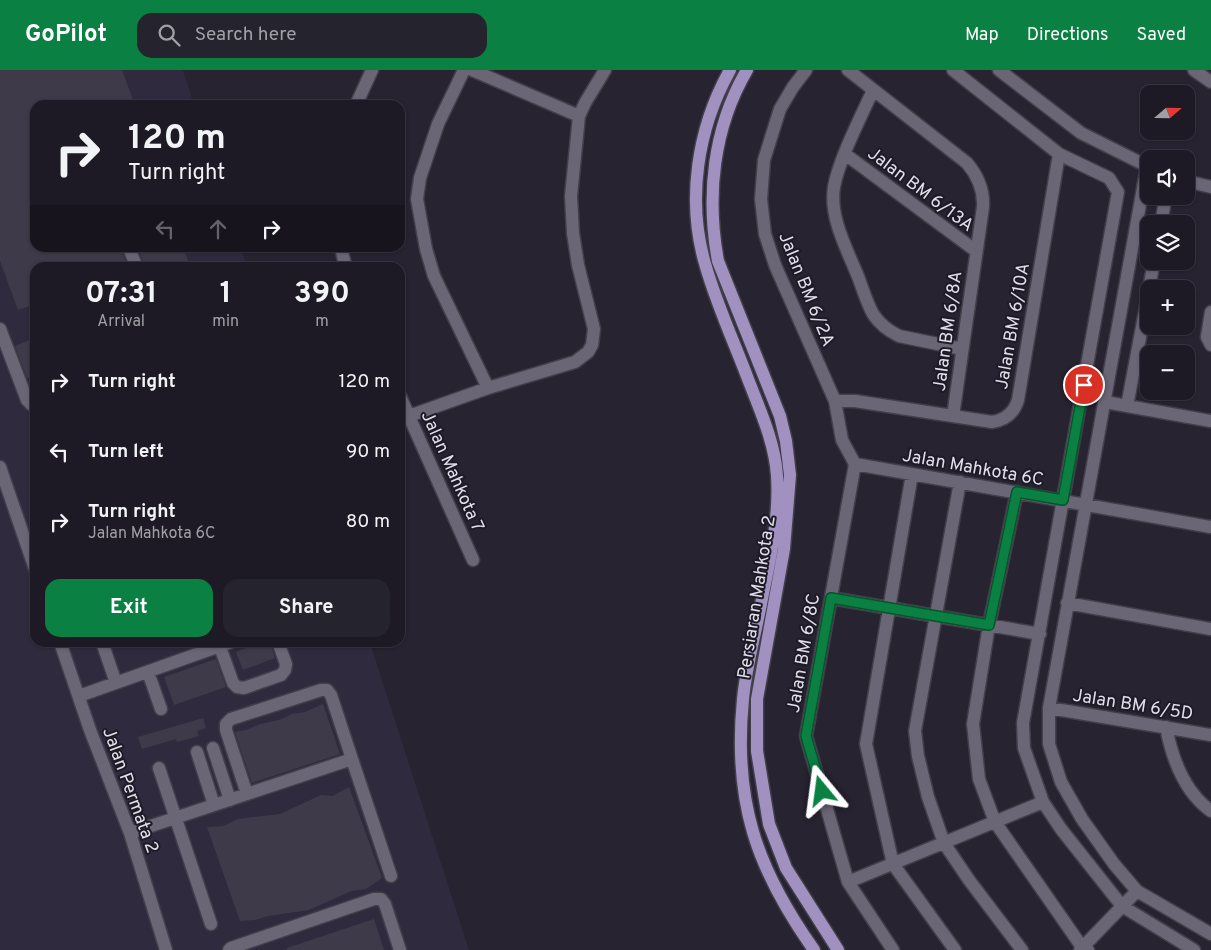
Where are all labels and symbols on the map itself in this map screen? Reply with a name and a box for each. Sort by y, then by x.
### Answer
north arrow [1140,85,1195,140]
street label: Jalan BM 6/13A [862,143,978,238]
street label: Jalan BM 6/2A [772,229,839,350]
street label: Jalan BM 6/10A [991,261,1036,391]
street label: Jalan BM 6/8A [929,270,968,393]
pin [1063,364,1105,406]
street label: Jalan Mahkota 7 [415,408,488,535]
street label: Jalan Mahkota 6C [900,445,1045,492]
street label: Persiaran Mahkota 2 [733,514,782,681]
street label: Jalan BM 6/8C [783,592,826,715]
street label: Jalan BM 6/5D [1071,685,1195,726]
street label: Jalan Permata 2 [96,725,163,857]
position arrow [795,764,847,816]

